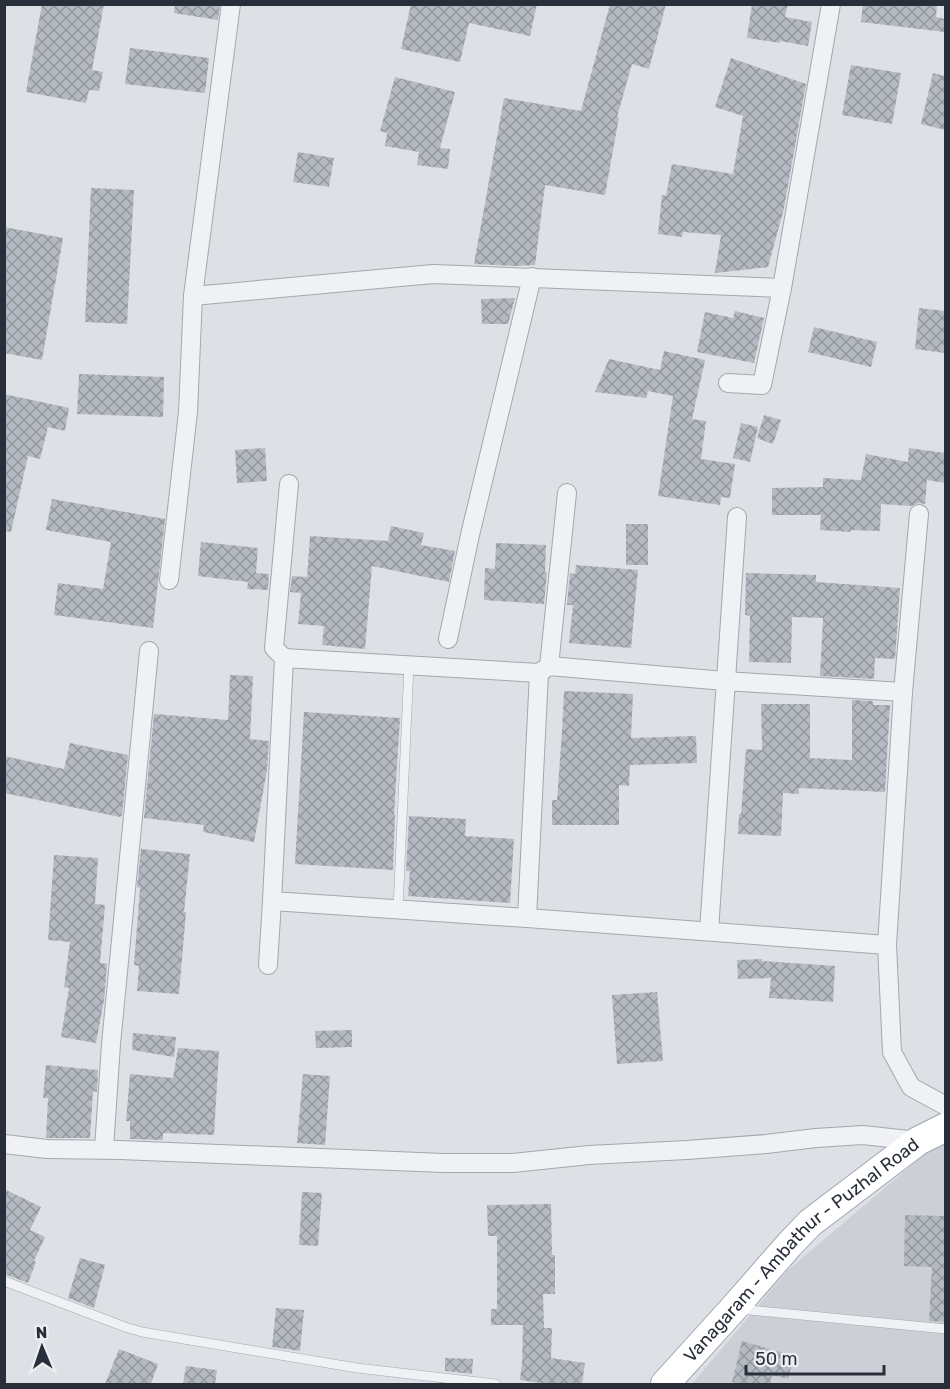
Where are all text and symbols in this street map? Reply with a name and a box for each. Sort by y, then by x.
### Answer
street label: Vanagaram - Ambathur - Puzhal Road [679,1133,923,1367]
north arrow [12,1317,72,1377]
text: N [35,1323,48,1342]
scale bar [746,1338,884,1376]
text: 50 m [755,1348,798,1370]

